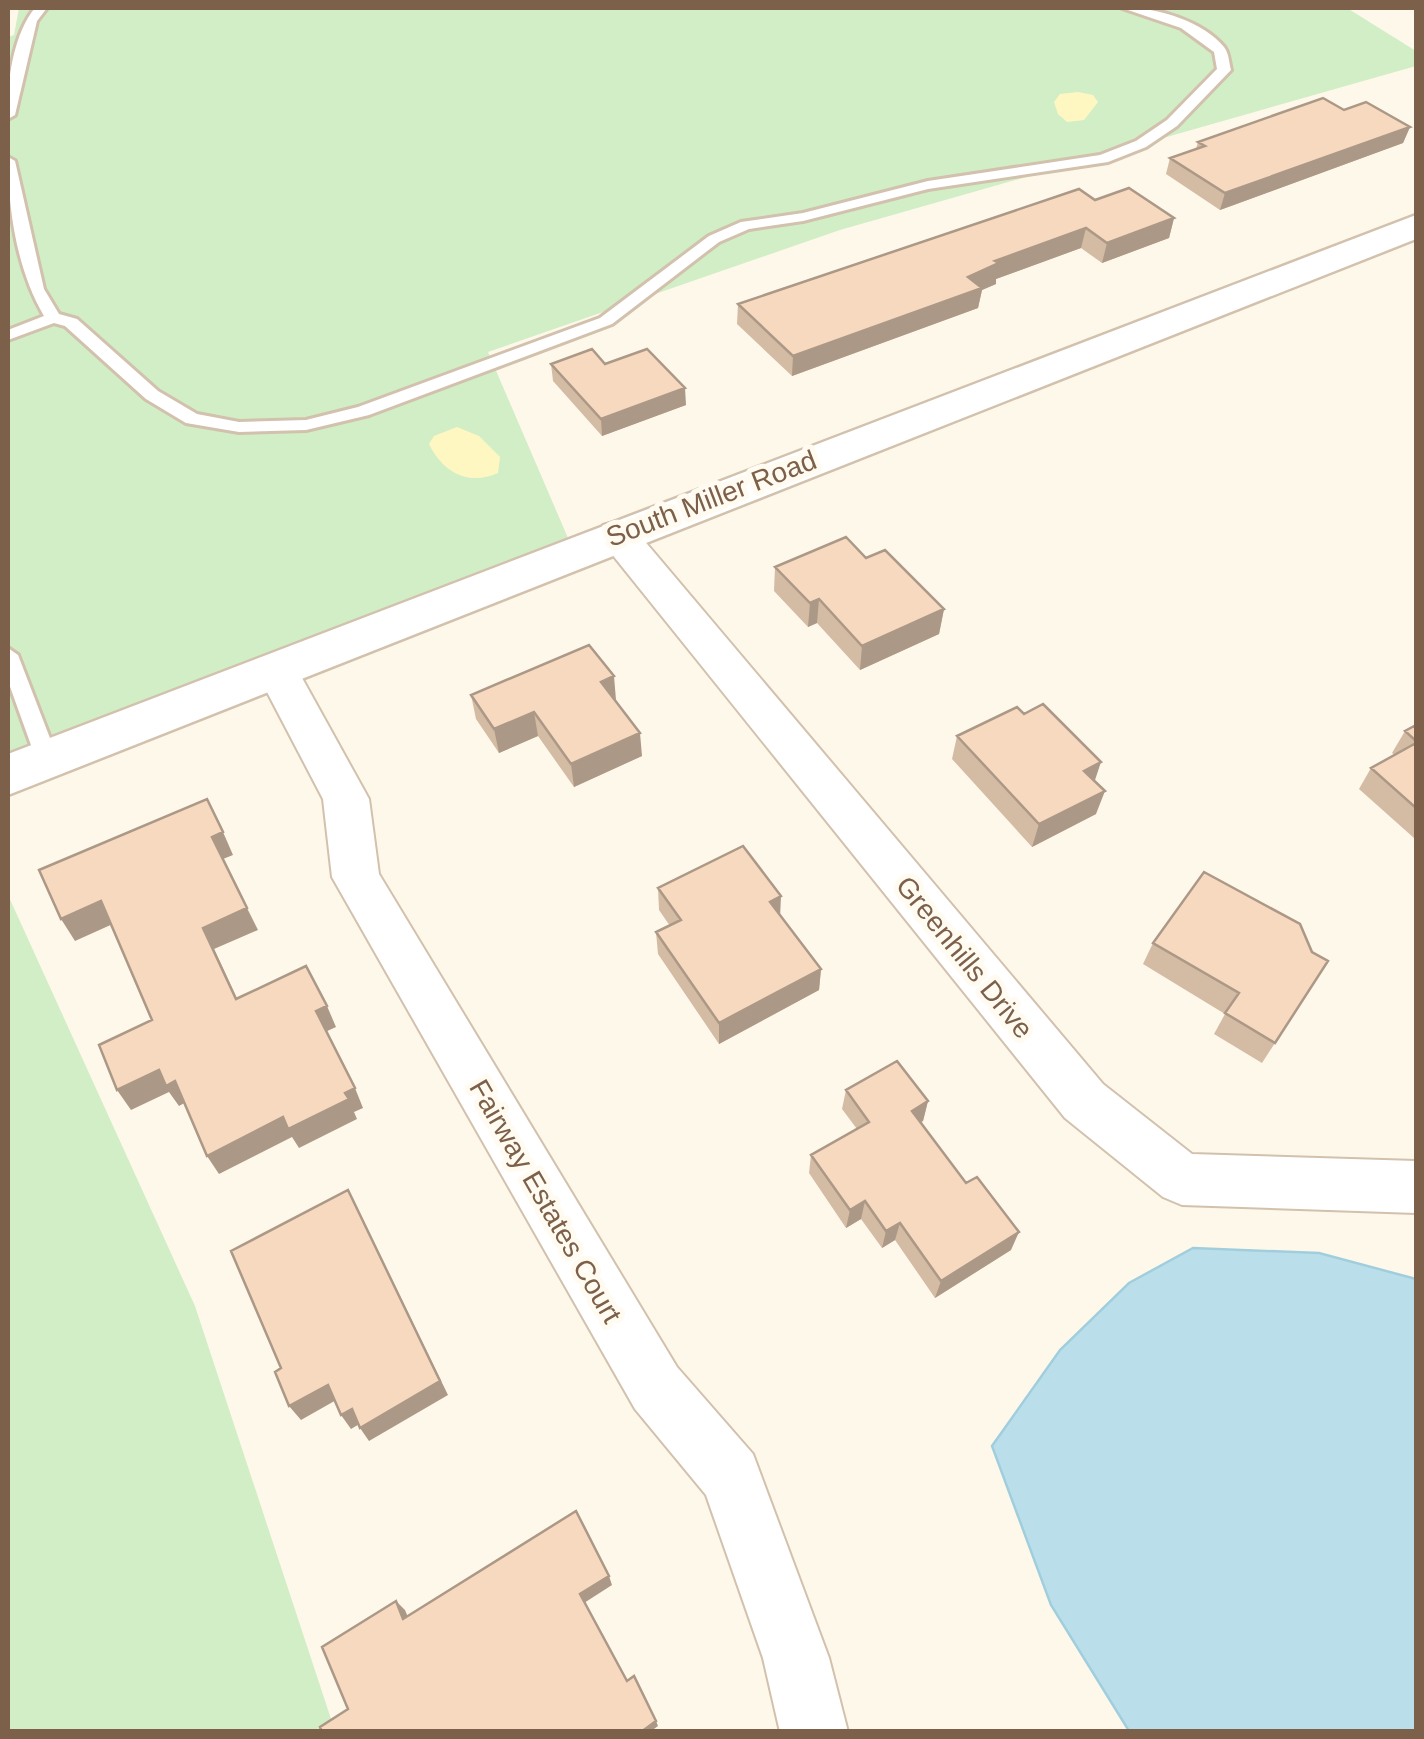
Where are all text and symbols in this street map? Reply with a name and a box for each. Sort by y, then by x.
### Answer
street label: South Miller Road [602,444,821,553]
street label: Greenhills Drive [890,870,1039,1044]
street label: Fairway Estates Court [463,1074,628,1328]

